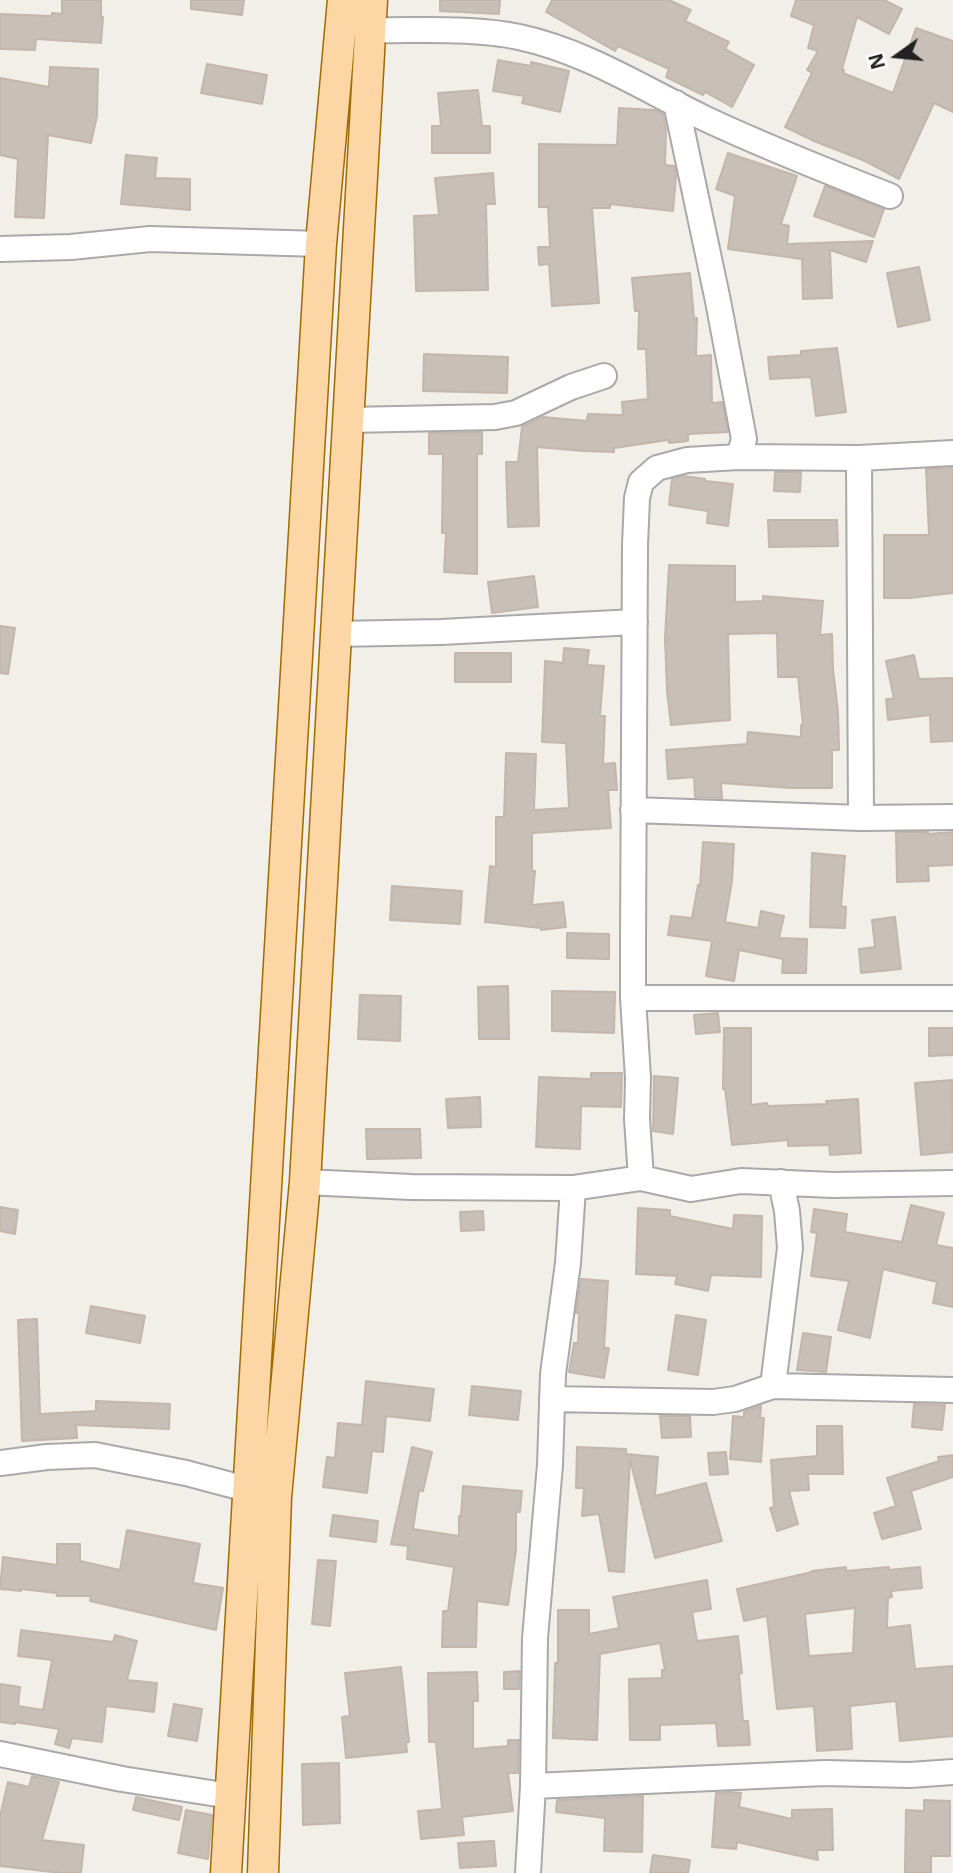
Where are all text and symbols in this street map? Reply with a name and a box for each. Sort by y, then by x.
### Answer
north arrow [862,21,932,91]
text: N [862,51,891,72]

